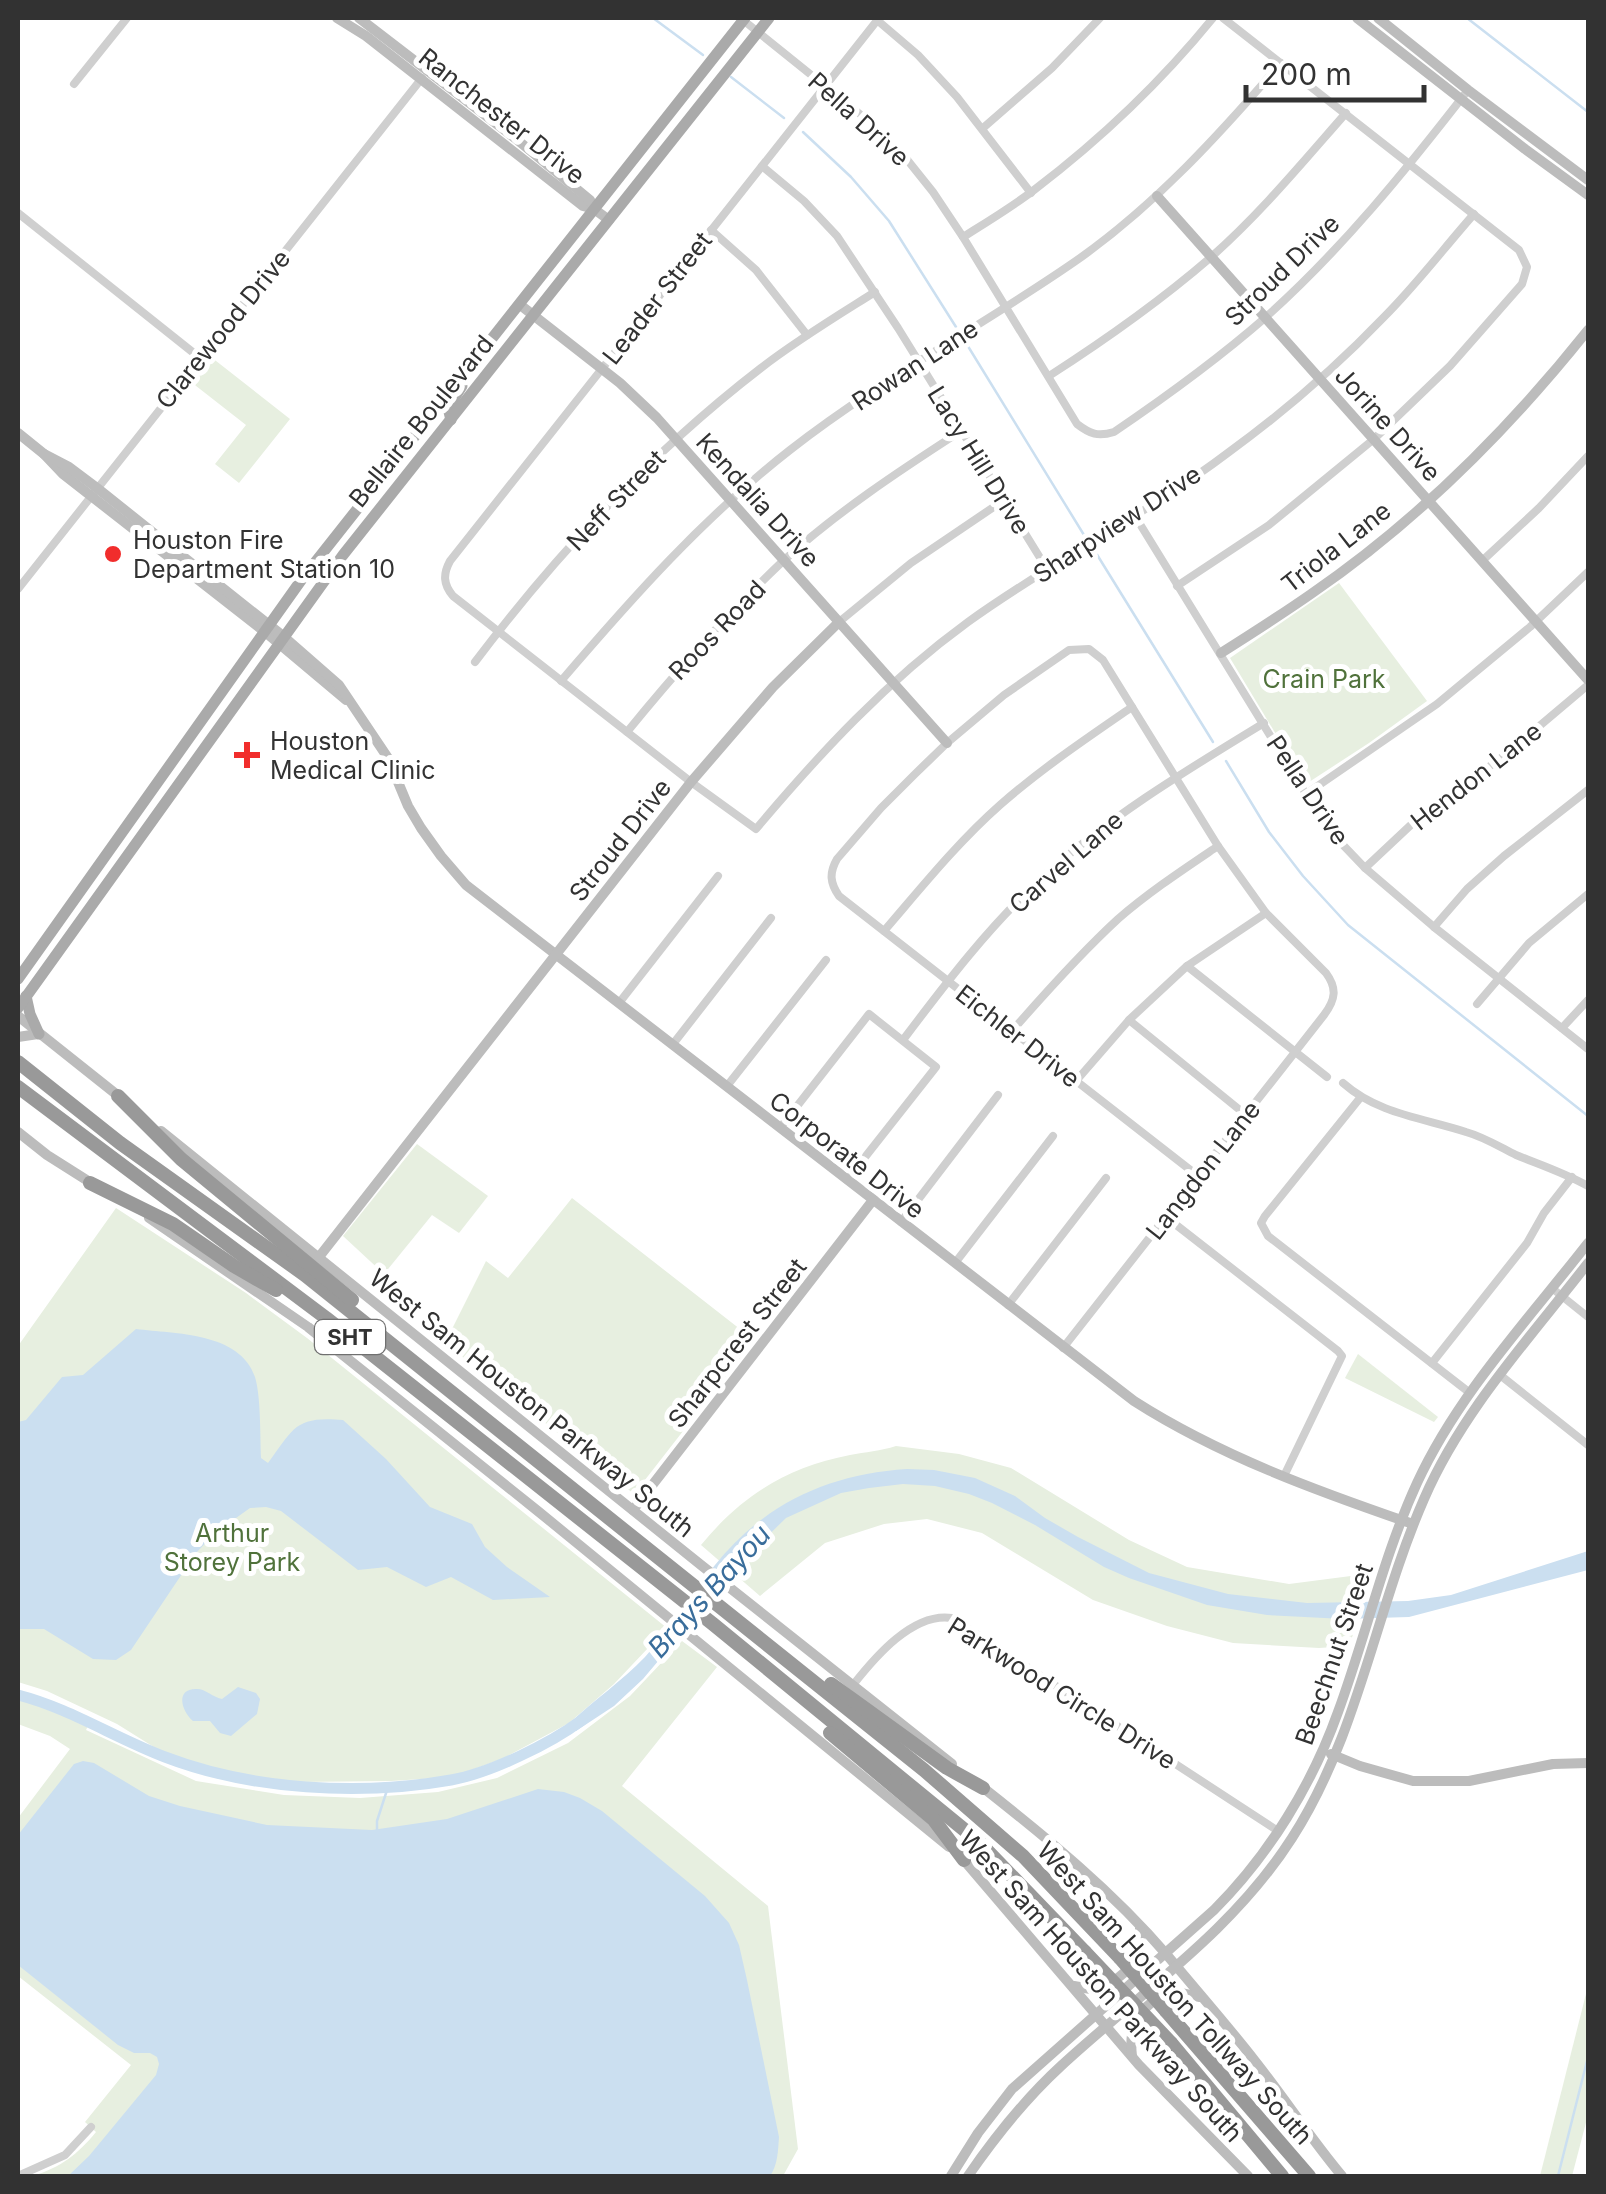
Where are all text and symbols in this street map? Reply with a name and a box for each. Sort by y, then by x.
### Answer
scale bar [1246,40,1424,102]
street label: Ranchester Drive [413,42,591,190]
text: 200 m [1261,56,1352,92]
street label: Pella Drive [802,66,916,172]
street label: Stroud Drive [1219,208,1345,332]
street label: Leader Street [596,226,718,370]
street label: Clarewood Drive [150,243,296,415]
street label: Rowan Lane [846,313,984,417]
street label: Bellaire Boulevard [343,329,499,513]
street label: Jorine Drive [1329,361,1447,487]
street label: Lacy Hill Drive [922,380,1036,540]
street label: Kendalia Drive [690,427,826,573]
street label: Neff Street [561,443,671,557]
street label: Sharpview Drive [1028,459,1206,589]
street label: Triola Lane [1275,495,1397,599]
place label: Houston Fire Department Station 10 [133,525,395,584]
marker: Houston Fire Department Station 10 [102,543,124,565]
street label: Roos Road [662,574,772,686]
park label: Crain Park [1262,664,1386,694]
street label: Hendon Lane [1405,716,1547,836]
place label: Houston Medical Clinic [270,726,436,785]
street label: Pella Drive [1260,730,1356,850]
marker: Houston Medical Clinic [234,742,260,768]
street label: Stroud Drive [563,773,677,907]
street label: Carvel Lane [1003,804,1129,920]
street label: Eichler Drive [950,978,1086,1094]
street label: Corporate Drive [764,1085,930,1225]
street label: Langdon Lane [1139,1095,1267,1245]
street label: Sharpcrest Street [662,1252,812,1434]
street label: West Sam Houston Parkway South [364,1263,700,1543]
road number: SHT [315,1320,385,1354]
water label: Brays Bayou [640,1517,778,1665]
park label: Arthur Storey Park [164,1518,301,1577]
street label: Beechnut Street [1289,1559,1379,1749]
street label: Parkwood Circle Drive [942,1611,1182,1775]
street label: West Sam Houston Parkway South [953,1824,1249,2148]
street label: West Sam Houston Tollway South [1031,1835,1319,2151]

